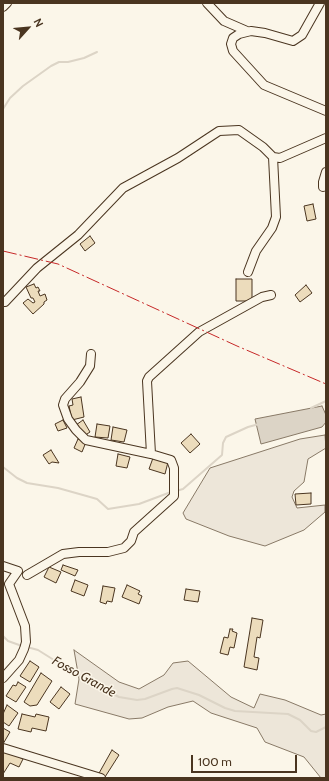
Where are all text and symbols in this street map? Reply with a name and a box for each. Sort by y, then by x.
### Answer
north arrow [8,8,48,48]
text: N [31,16,47,29]
water label: Fosso Grande [49,653,119,701]
scale bar [193,747,299,773]
text: 100 m [198,754,232,769]

